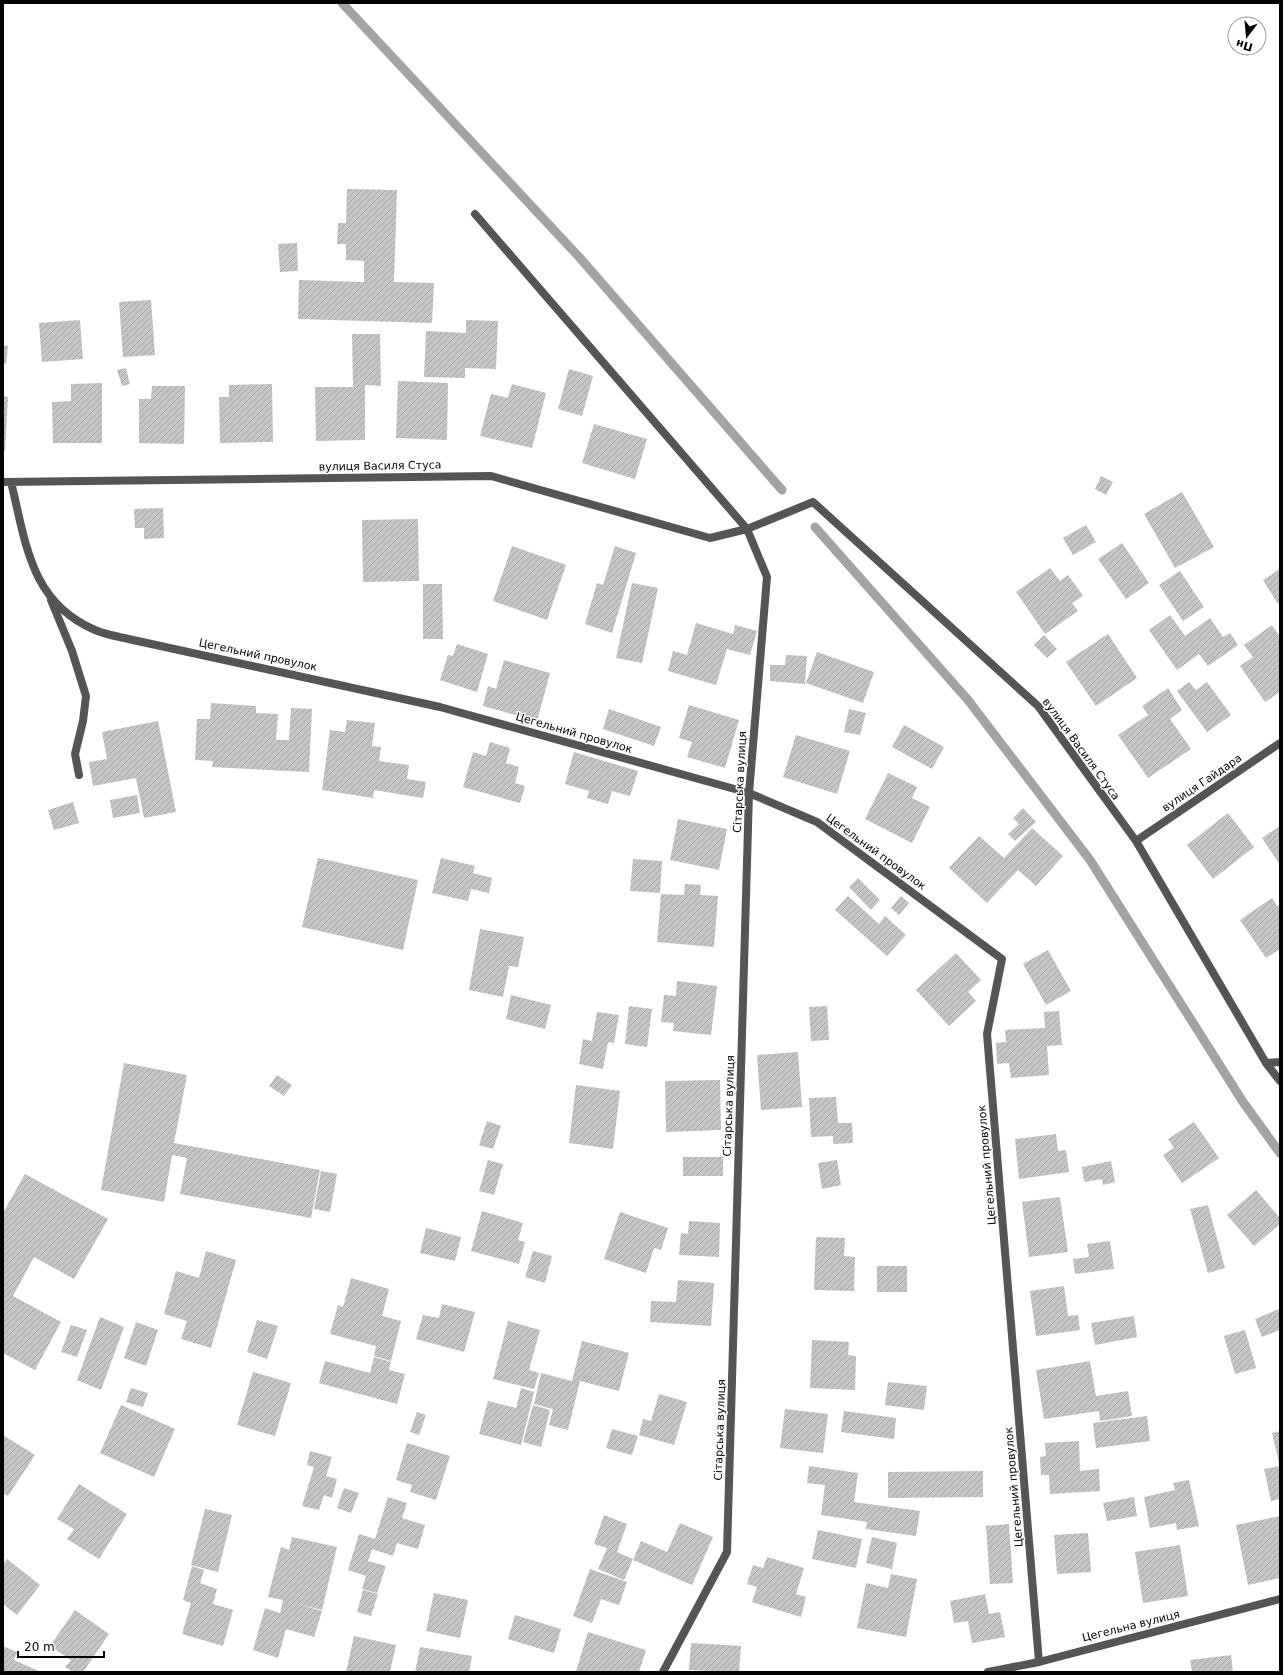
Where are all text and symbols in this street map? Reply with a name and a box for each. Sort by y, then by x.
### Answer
north arrow [1227,16,1267,56]
text: Пн [1235,37,1254,54]
street label: вулиця Василя Стуса [318,458,442,474]
street label: Цегельний провулок [198,636,319,674]
street label: вулиця Василя Стуса [1040,696,1122,802]
street label: Цегельний провулок [514,710,634,756]
street label: Сітарська вулиця [731,731,749,833]
street label: вулиця Гайдара [1160,751,1244,815]
street label: Цегельний провулок [823,811,929,893]
street label: Сітарська вулиця [721,1055,737,1157]
street label: Цегельний провулок [975,1104,999,1226]
street label: Сітарська вулиця [712,1379,728,1481]
street label: Цегельний провулок [1002,1426,1026,1548]
street label: Цегельна вулиця [1081,1608,1181,1644]
scale bar [18,1633,104,1659]
text: 20 m [24,1640,55,1654]

